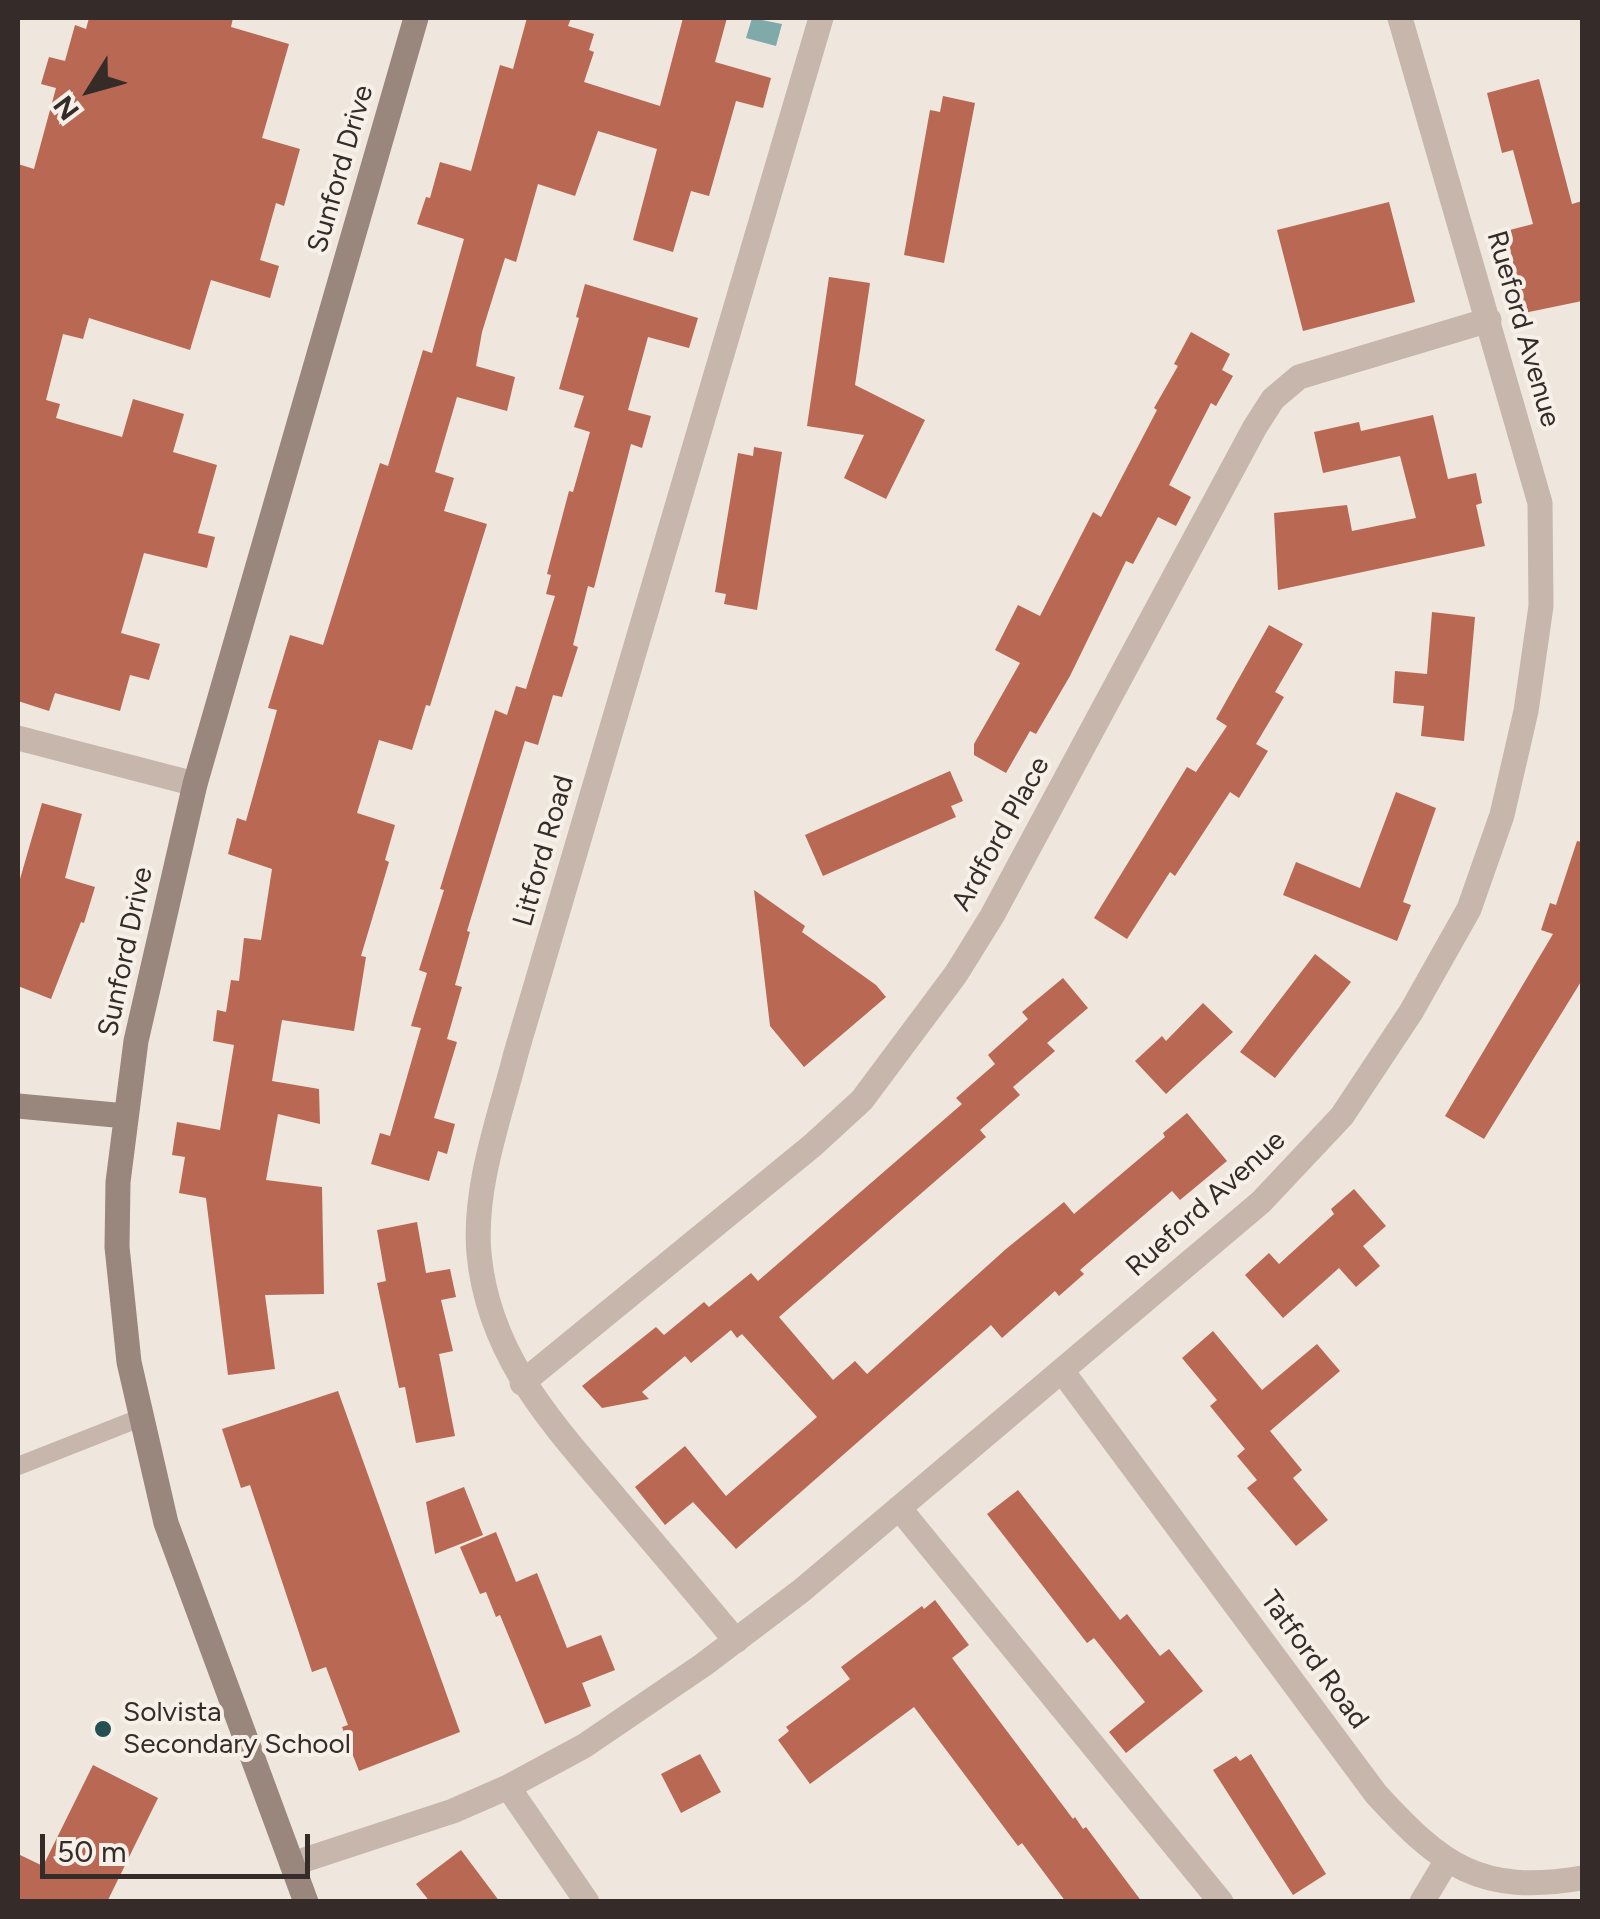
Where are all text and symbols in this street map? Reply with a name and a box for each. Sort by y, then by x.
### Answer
north arrow [40,40,140,140]
street label: Sunford Drive [301,81,381,257]
text: N [46,89,86,127]
street label: Rueford Avenue [1479,227,1567,431]
street label: Ardford Place [945,751,1057,917]
street label: Litford Road [506,772,582,930]
street label: Sunford Drive [92,864,160,1040]
street label: Rueford Avenue [1120,1124,1292,1284]
street label: Tatford Road [1253,1584,1375,1736]
place label: Solvista Secondary School [123,1696,351,1762]
marker: Solvista Secondary School [92,1718,114,1740]
scale bar [45,1814,315,1876]
text: 50 m [57,1833,126,1870]

